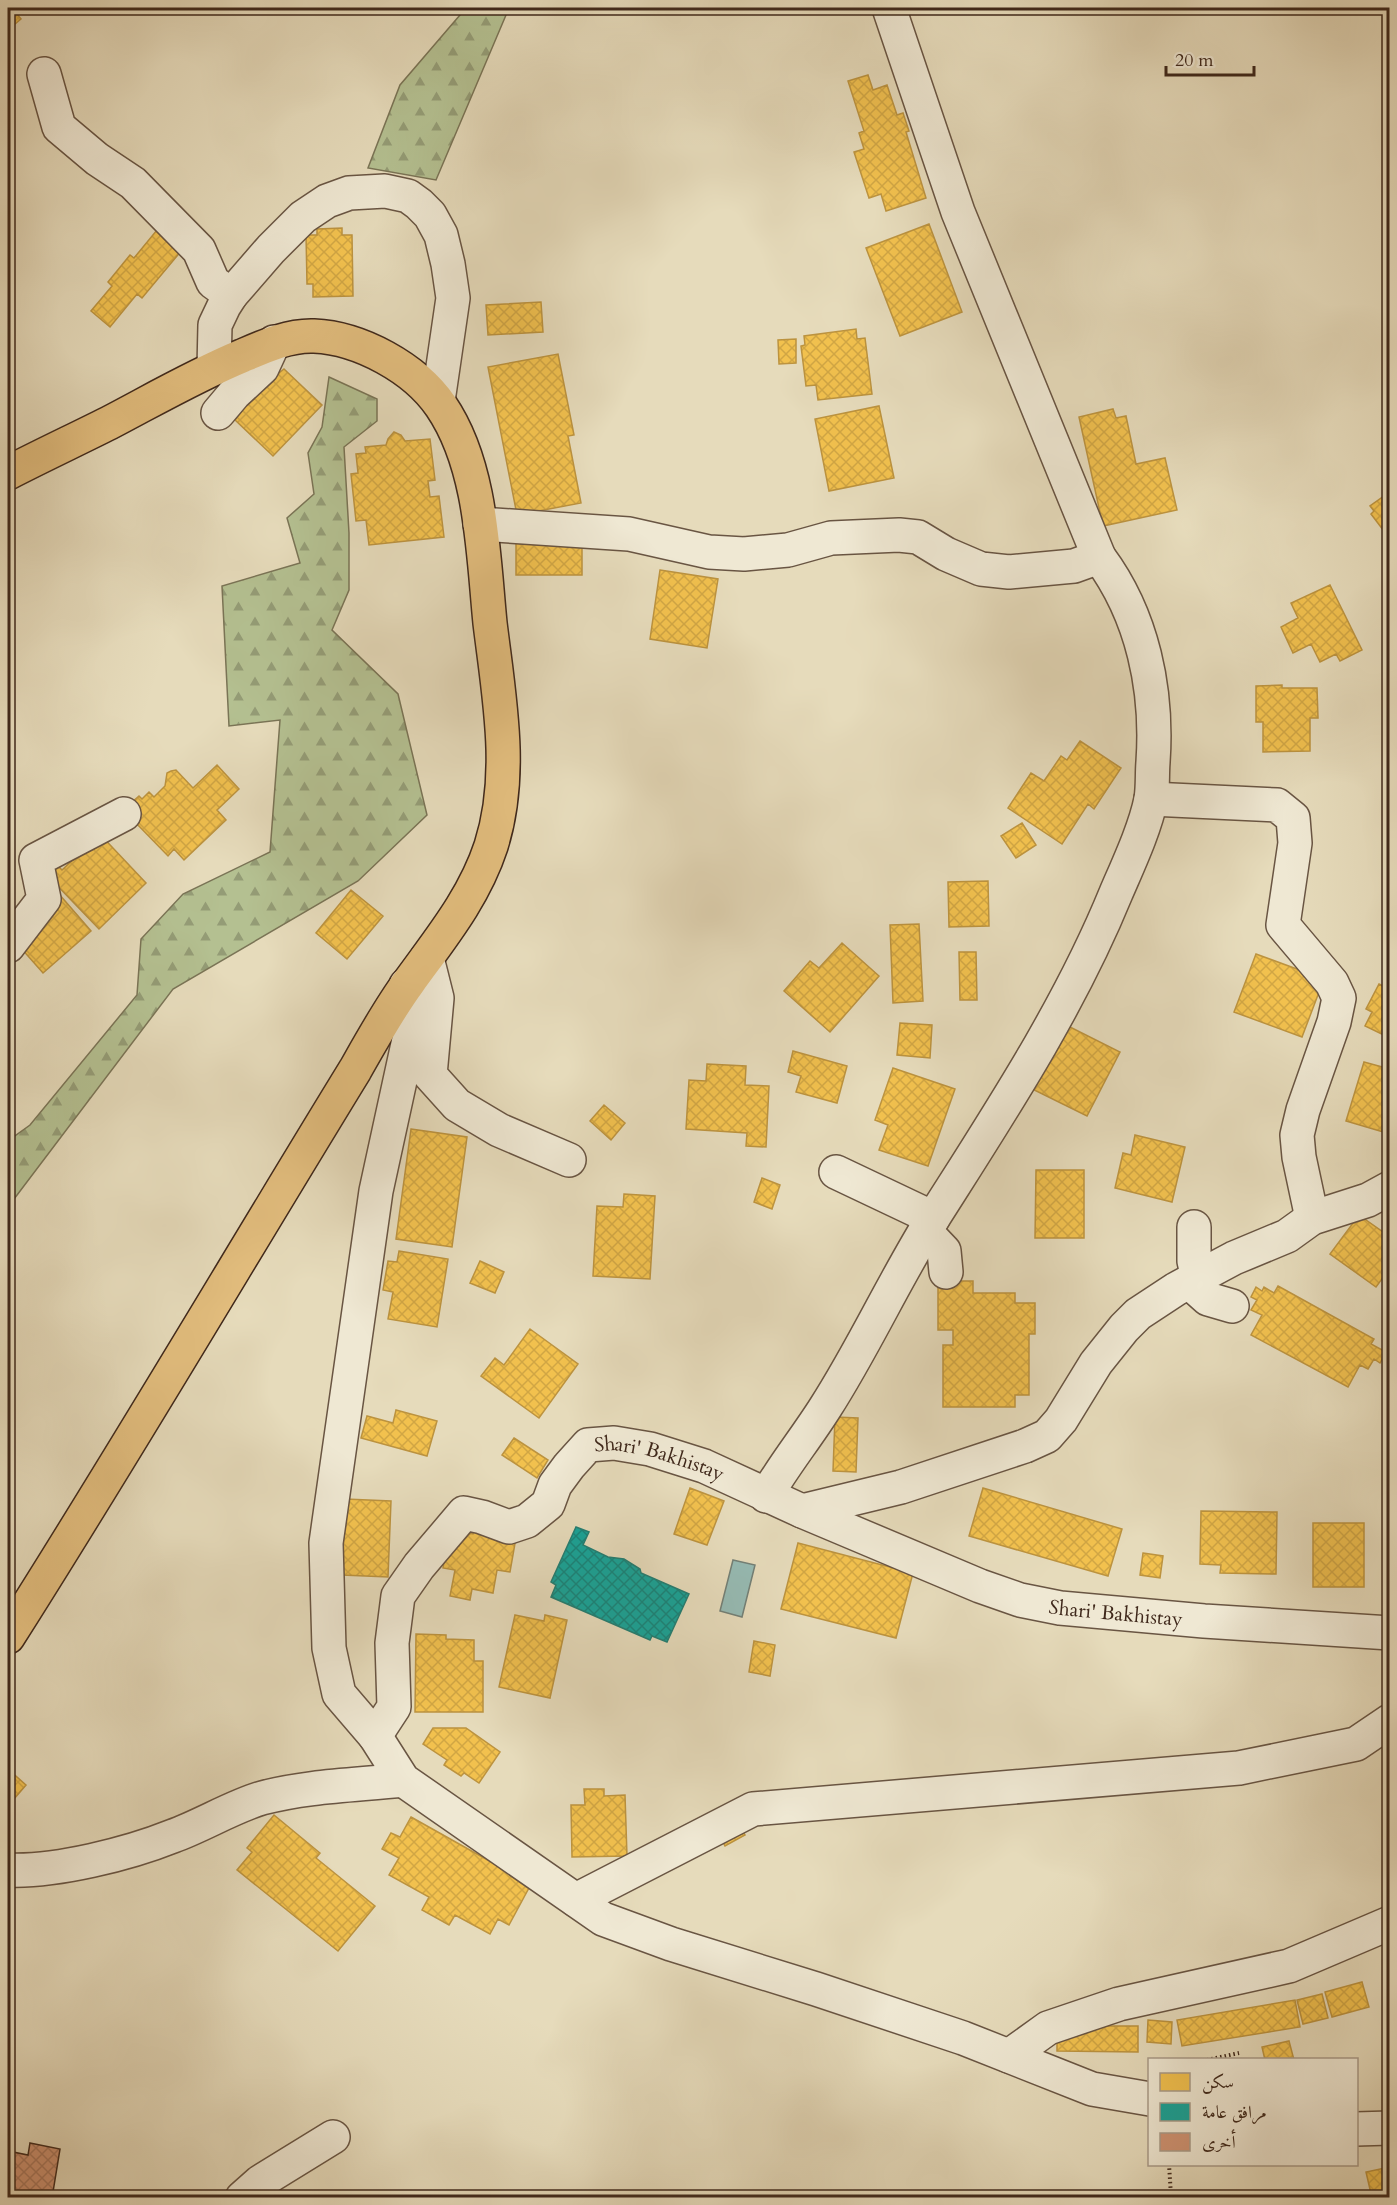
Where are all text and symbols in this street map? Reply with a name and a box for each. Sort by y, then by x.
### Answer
scale bar [1166,39,1254,77]
text: 20 m [1175,48,1214,73]
street label: Shari' Bakhistay [593,1429,729,1487]
street label: Shari' Bakhistay [1046,1593,1184,1633]
legend [1148,2058,1358,2166]
text: سكن [1202,2070,1234,2095]
text: مرافق عامة [1202,2100,1267,2125]
text: أخرى [1202,2129,1237,2155]

